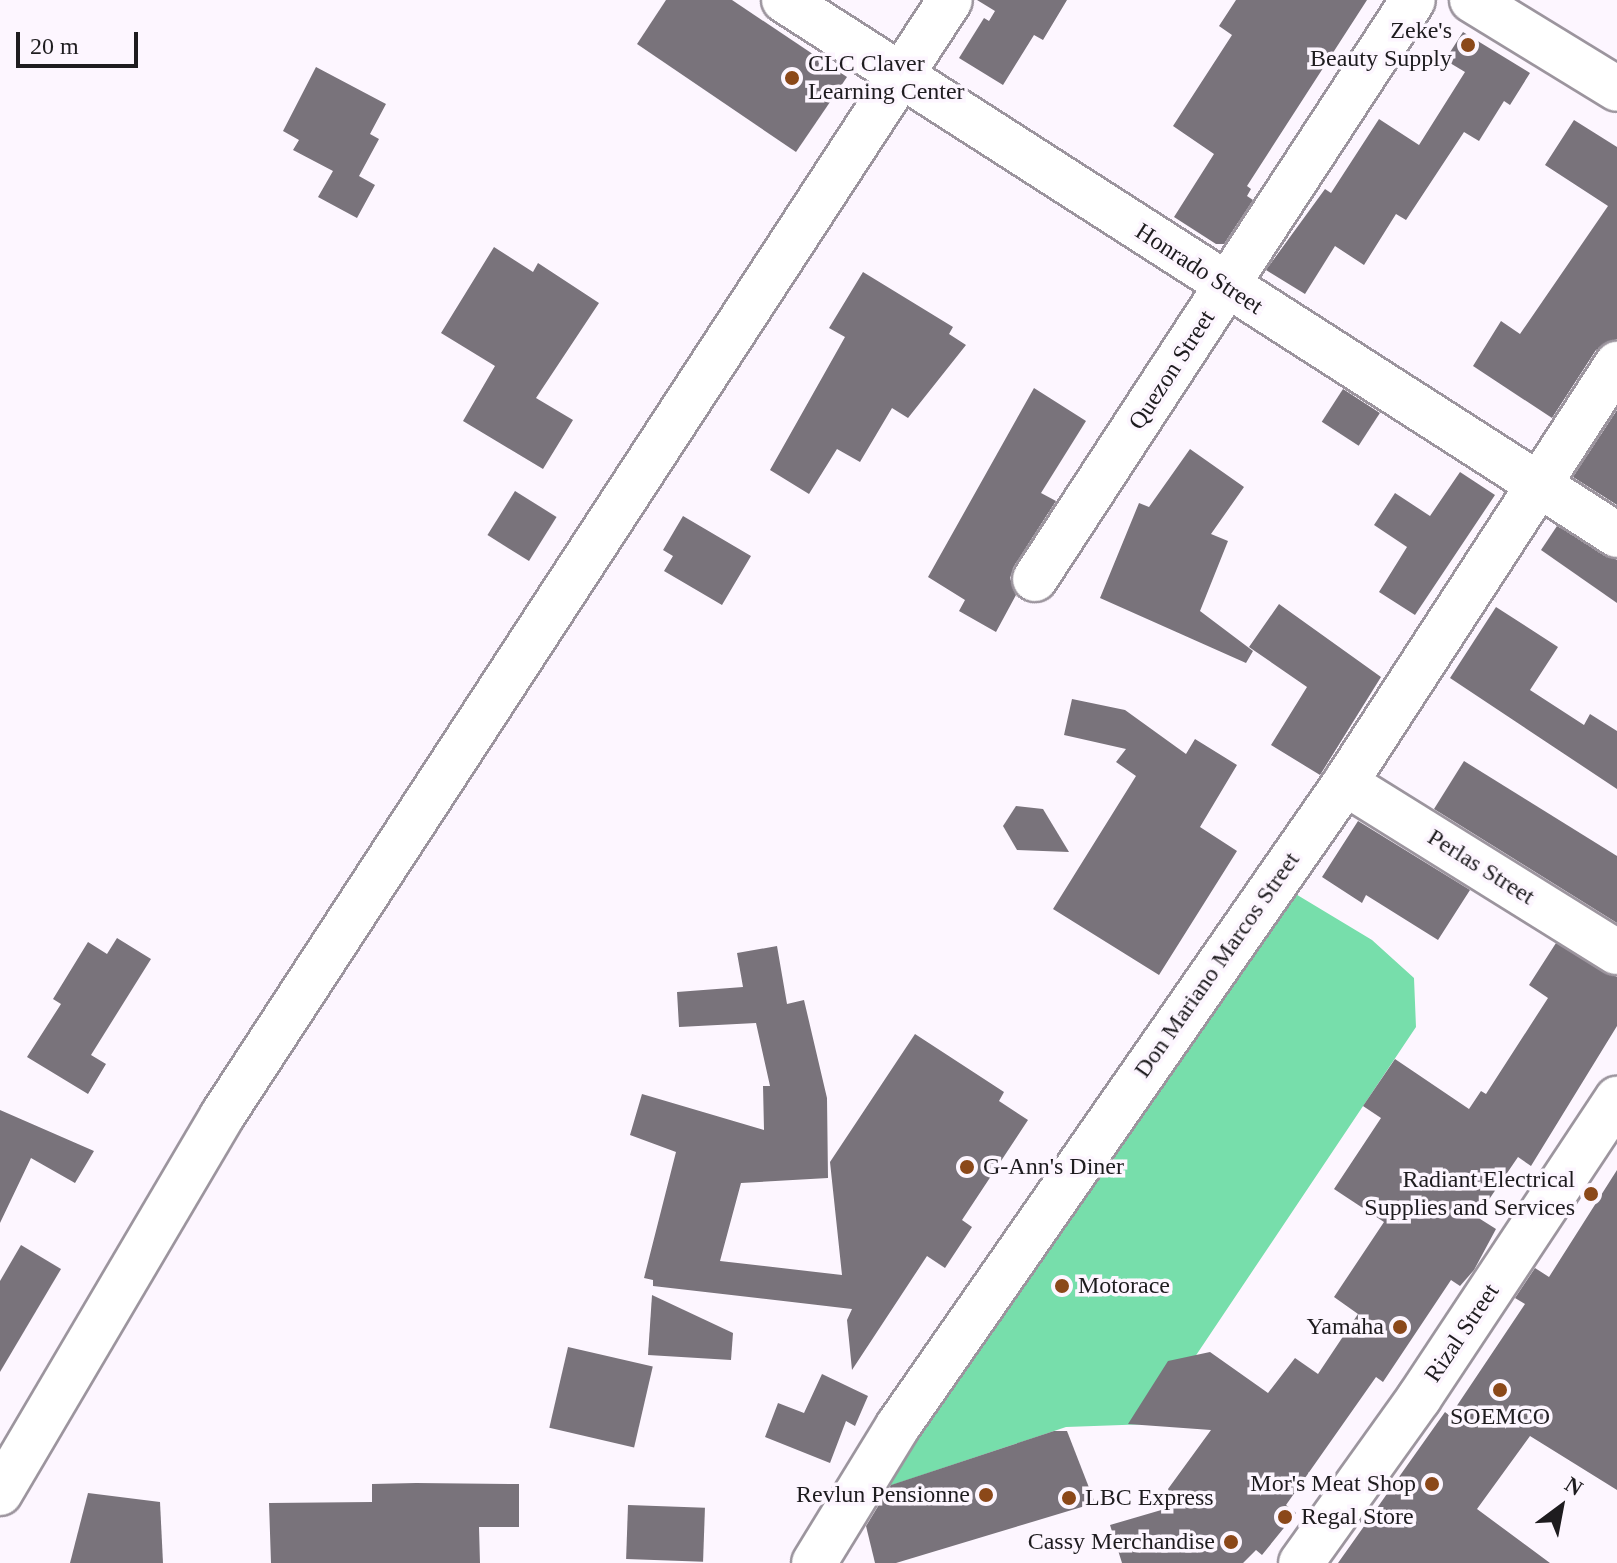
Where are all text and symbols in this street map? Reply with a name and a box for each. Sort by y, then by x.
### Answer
scale bar [20,16,142,66]
place label: Zeke's Beauty Supply [1310,17,1452,73]
text: 20 m [30,33,79,59]
marker: Zeke's Beauty Supply [1459,36,1477,54]
place label: CLC Claver Learning Center [808,50,965,106]
marker: CLC Claver Learning Center [783,69,801,87]
street label: Honrado Street [1130,217,1268,321]
street label: Quezon Street [1123,305,1221,435]
street label: Perlas Street [1422,823,1540,911]
street label: Don Mariano Marcos Street [1128,847,1306,1083]
place label: G-Ann's Diner [983,1153,1124,1181]
marker: G-Ann's Diner [958,1158,976,1176]
place label: Radiant Electrical Supplies and Services [1364,1166,1575,1222]
marker: Radiant Electrical Supplies and Services [1582,1185,1600,1203]
place label: Motorace [1078,1272,1170,1300]
marker: Motorace [1053,1277,1071,1295]
street label: Rizal Street [1419,1278,1505,1388]
place label: Yamaha [1306,1313,1384,1341]
marker: Yamaha [1391,1318,1409,1336]
marker: SOEMCO [1491,1381,1509,1399]
place label: SOEMCO [1450,1403,1550,1431]
north arrow [1521,1467,1601,1547]
place label: Mor's Meat Shop [1250,1470,1416,1498]
text: N [1561,1471,1587,1501]
marker: Mor's Meat Shop [1423,1475,1441,1493]
place label: Revlun Pensionne [796,1481,970,1509]
place label: LBC Express [1085,1484,1214,1512]
marker: Revlun Pensionne [977,1486,995,1504]
marker: LBC Express [1060,1489,1078,1507]
place label: Regal Store [1301,1503,1414,1531]
marker: Regal Store [1276,1508,1294,1526]
place label: Cassy Merchandise [1028,1528,1215,1556]
marker: Cassy Merchandise [1222,1533,1240,1551]

